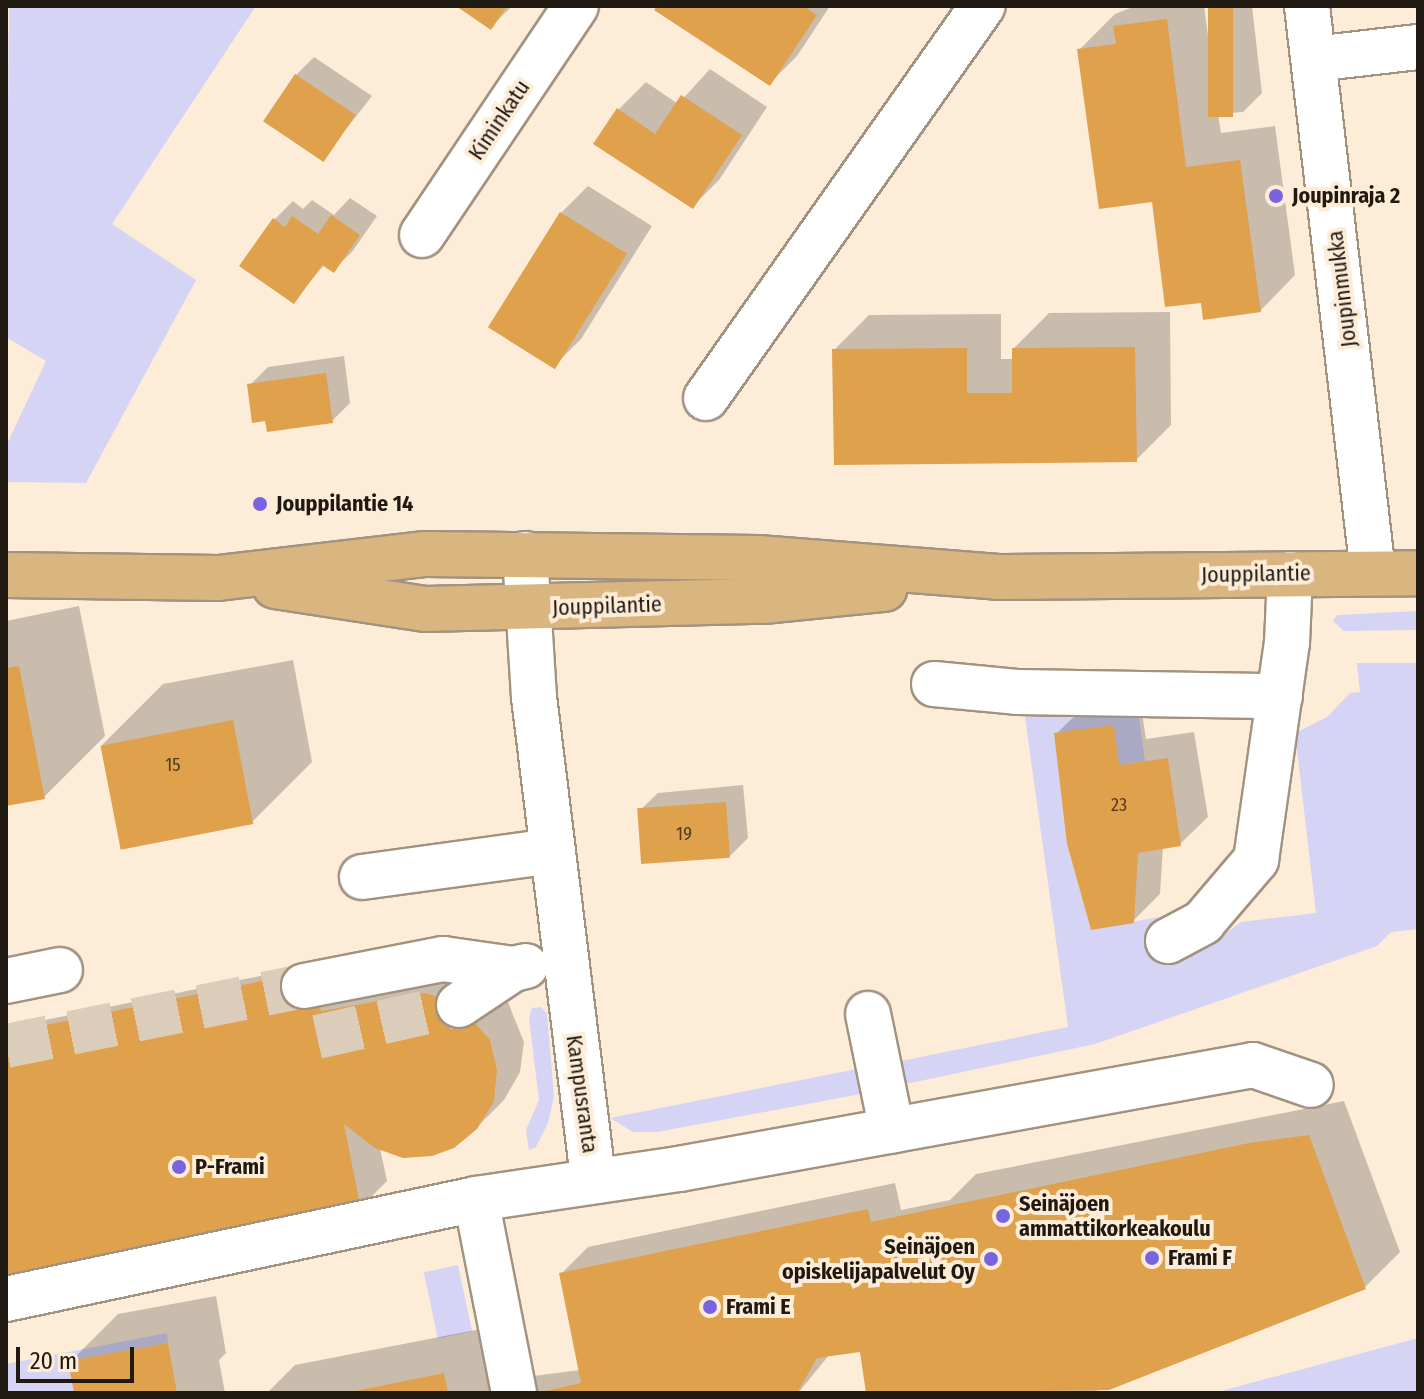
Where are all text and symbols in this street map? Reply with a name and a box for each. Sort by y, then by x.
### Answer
street label: Kiminkatu [463,75,535,165]
place label: Joupinraja 2 [1292,183,1400,209]
marker: Joupinraja 2 [1267,187,1285,205]
street label: Joupinmukka [1322,229,1362,349]
place label: Jouppilantie 14 [276,491,413,517]
marker: Jouppilantie 14 [251,495,269,513]
street label: Jouppilantie [1201,560,1311,588]
street label: Jouppilantie [552,591,662,621]
house number: 15 [165,754,181,776]
house number: 23 [1111,794,1127,816]
house number: 19 [676,823,692,845]
street label: Kampusranta [561,1033,603,1155]
place label: P-Frami [195,1154,265,1180]
marker: P-Frami [170,1158,188,1176]
place label: Seinäjoen ammattikorkeakoulu [1019,1190,1211,1242]
marker: Seinäjoen ammattikorkeakoulu [994,1207,1012,1225]
place label: Seinäjoen opiskelijapalvelut Oy [782,1233,975,1284]
place label: Frami F [1168,1245,1232,1271]
marker: Frami F [1143,1249,1161,1267]
marker: Seinäjoen opiskelijapalvelut Oy [982,1250,1000,1268]
place label: Frami E [726,1294,791,1320]
marker: Frami E [701,1298,719,1316]
scale bar [20,1331,138,1381]
text: 20 m [30,1347,77,1375]

